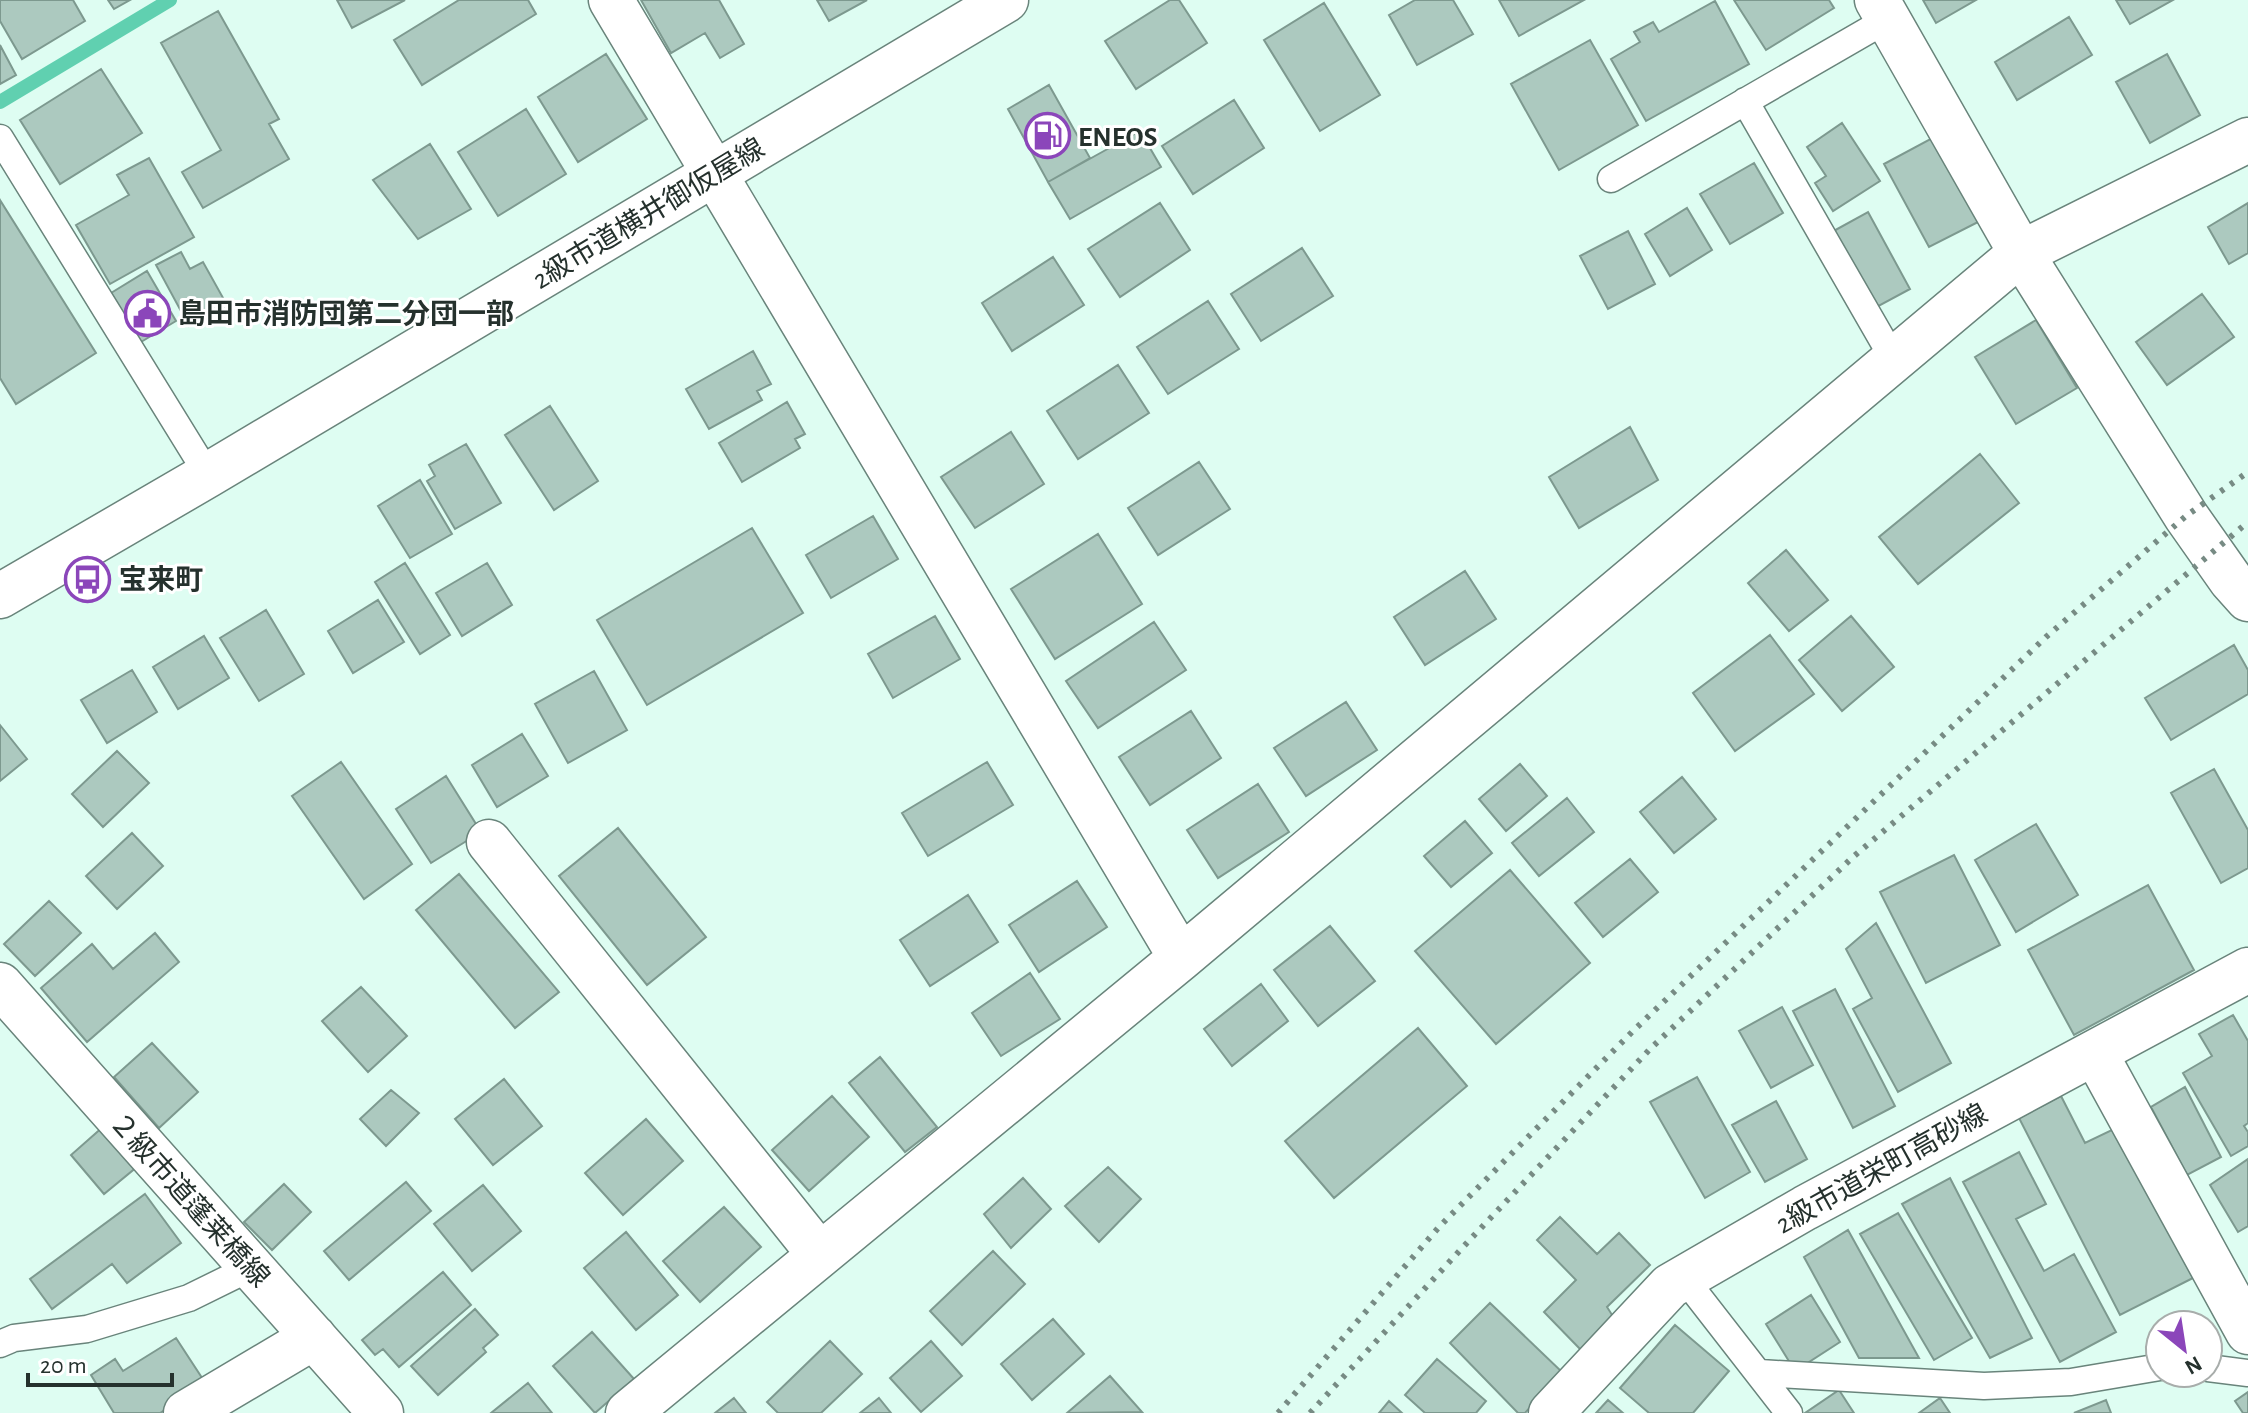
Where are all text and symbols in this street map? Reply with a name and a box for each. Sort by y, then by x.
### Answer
fuel station icon: ENEOS [1023,112,1071,160]
place label: ENEOS [1078,124,1158,152]
street label: 2級市道横井御仮屋線 [527,133,770,295]
public building icon: 島田市消防団第二分団一部 [123,289,171,337]
place label: 島田市消防団第二分団一部 [178,298,514,329]
bus stop icon: 宝来町 [64,555,112,603]
place label: 宝来町 [119,565,203,595]
street label: 2級市道栄町高砂線 [1771,1098,1992,1239]
street label: ２級市道蓬莱橋線 [103,1106,275,1293]
north arrow [2144,1309,2224,1389]
scale bar [28,1337,172,1387]
text: N [2181,1352,2206,1379]
text: 20 m [40,1354,87,1378]

